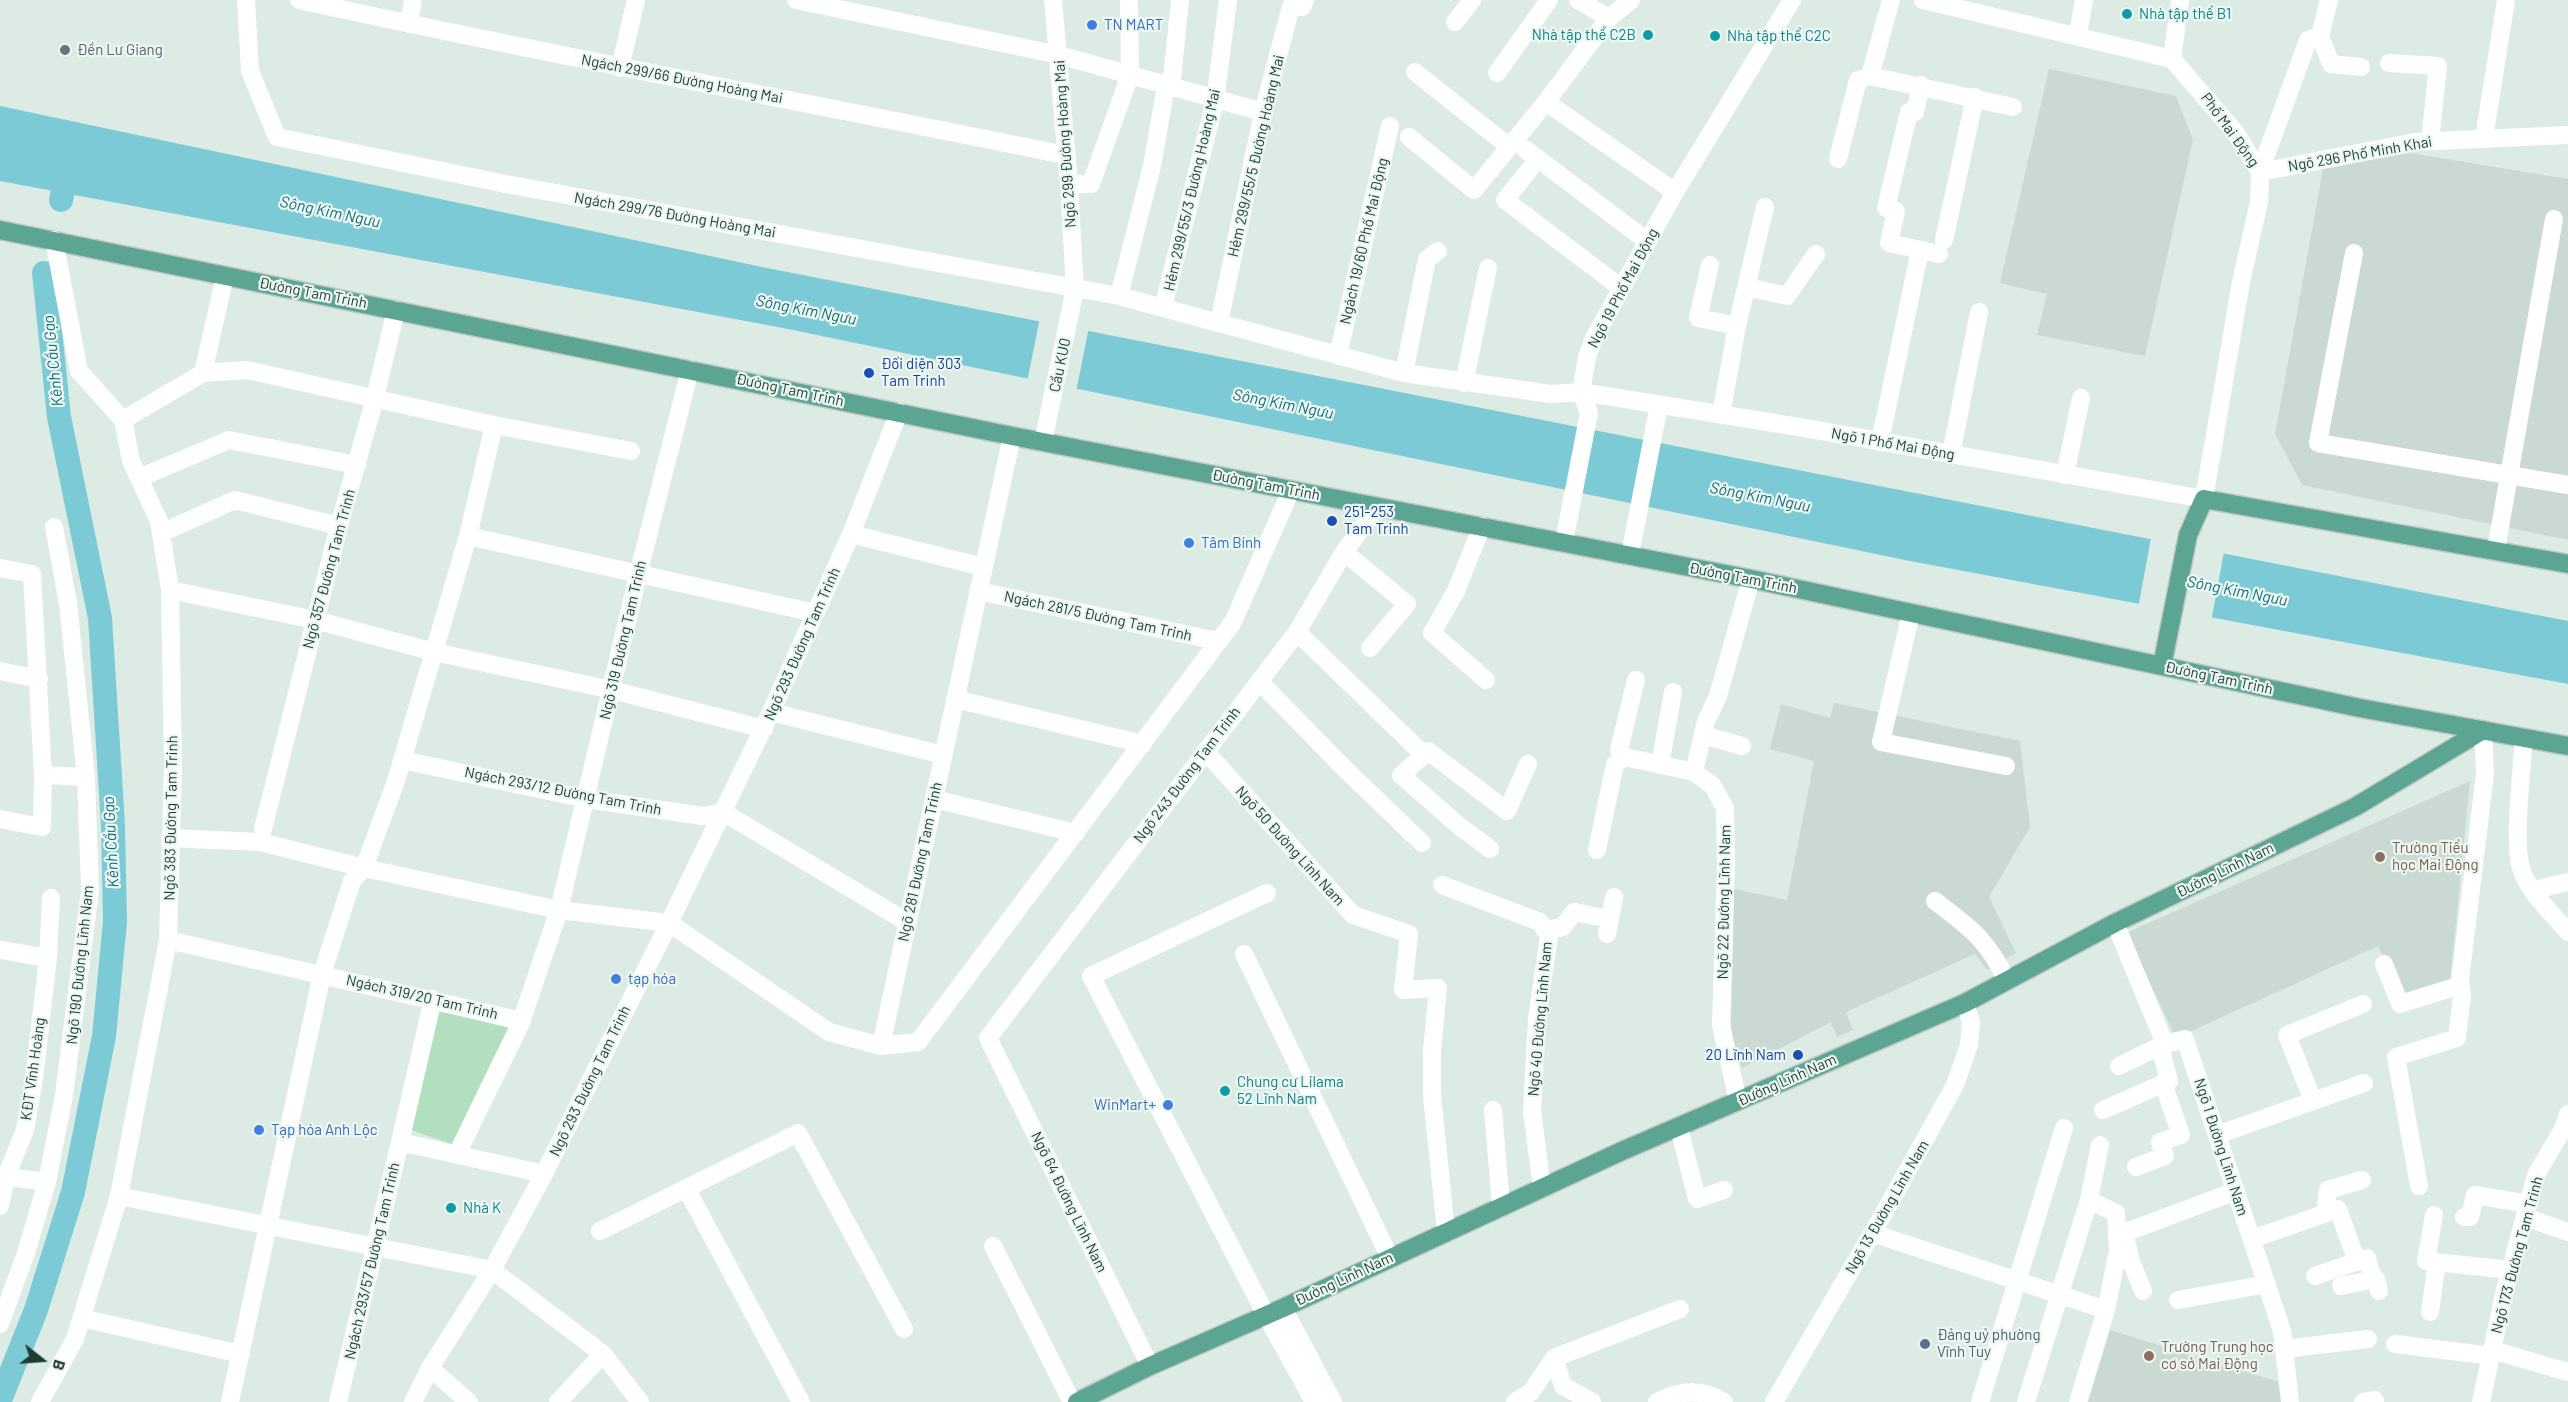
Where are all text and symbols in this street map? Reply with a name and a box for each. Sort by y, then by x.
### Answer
place label: Nhà tập thể B1 [2139,5,2231,23]
marker: Nhà tập thể B1 [2120,7,2134,21]
place label: TN MART [1104,16,1163,34]
marker: TN MART [1085,18,1099,32]
place label: Nhà tập thể C2B [1532,26,1636,44]
place label: Nhà tập thể C2C [1727,27,1831,45]
marker: Nhà tập thể C2B [1641,28,1655,42]
marker: Nhà tập thể C2C [1708,29,1722,43]
place label: Đền Lư Giang [77,41,163,59]
marker: Đền Lư Giang [58,43,72,57]
street label: Ngách 299/66 Đường Hoàng Mai [580,51,784,107]
street label: Hẻm 299/55/5 Đường Hoàng Mai [1224,53,1288,259]
street label: Ngõ 299 Đường Hoàng Mai [1050,60,1080,228]
street label: Hẻm 299/55/3 Đường Hoàng Mai [1160,87,1224,293]
street label: Phố Mai Động [2197,89,2263,171]
street label: Ngõ 296 Phố Minh Khai [2286,132,2434,176]
street label: Ngách 19/60 Phố Mai Động [1336,156,1392,326]
street label: Ngách 299/76 Đường Hoàng Mai [573,188,777,242]
water label: Sông Kim Ngưu [278,192,382,232]
street label: Ngõ 19 Phố Mai Động [1584,225,1662,351]
street label: Đường Tam Trinh [257,274,369,312]
water label: Sông Kim Ngưu [754,291,858,329]
water label: Kênh Cầu Gạo [39,314,67,408]
street label: Cầu KU0 [1045,336,1075,394]
place label: Đối diện 303 Tam Trinh [881,355,961,390]
marker: Đối diện 303 Tam Trinh [862,366,876,380]
street label: Đường Tam Trinh [734,370,846,410]
water label: Sông Kim Ngưu [1231,385,1335,423]
street label: Ngõ 1 Phố Mai Động [1830,424,1956,464]
street label: Đường Tam Trinh [1210,466,1322,504]
water label: Sông Kim Ngưu [1708,478,1812,516]
street label: Ngõ 357 Đường Tam Trinh [299,487,359,651]
place label: 251-253 Tam Trinh [1344,503,1409,538]
marker: 251-253 Tam Trinh [1325,514,1339,528]
place label: Tâm Bính [1201,534,1261,552]
marker: Tâm Bính [1182,536,1196,550]
street label: Ngõ 319 Đường Tam Trinh [596,559,650,721]
street label: Đường Tam Trinh [1687,559,1799,597]
street label: Ngõ 293 Đường Tam Trinh [760,565,844,723]
water label: Sông Kim Ngưu [2185,572,2289,610]
street label: Ngách 281/5 Đường Tam Trinh [1002,587,1194,645]
street label: Đường Tam Trinh [2163,658,2275,698]
street label: Ngõ 243 Đường Tam Trinh [1130,703,1244,847]
street label: Ngõ 383 Đường Tam Trinh [161,735,181,901]
street label: Ngách 293/12 Đường Tam Trinh [463,763,663,819]
street label: Ngõ 281 Đường Tam Trinh [894,781,946,943]
street label: Ngõ 50 Đường Lĩnh Nam [1232,782,1348,910]
water label: Kênh Cầu Gạo [99,796,123,888]
street label: Ngõ 22 Đường Lĩnh Nam [1714,825,1734,979]
street label: Đường Lĩnh Nam [2173,839,2277,901]
place label: Trường Tiểu học Mai Động [2392,839,2478,874]
marker: Trường Tiểu học Mai Động [2373,850,2387,864]
street label: Ngõ 190 Đường Lĩnh Nam [63,884,97,1046]
street label: Ngõ 40 Đường Lĩnh Nam [1524,941,1556,1097]
place label: tạp hóa [628,970,676,988]
street label: Ngách 319/20 Tam Trinh [344,971,500,1023]
marker: tạp hóa [609,972,623,986]
street label: Ngõ 293 Đường Tam Trinh [546,1003,634,1159]
street label: KĐT Vĩnh Hoàng [17,1016,49,1122]
place label: 20 Lĩnh Nam [1705,1046,1786,1064]
marker: 20 Lĩnh Nam [1791,1048,1805,1062]
street label: Đường Lĩnh Nam [1735,1050,1839,1110]
place label: Chung cư Lilama 52 Lĩnh Nam [1237,1073,1344,1108]
street label: Ngõ 1 Đường Lĩnh Nam [2190,1076,2252,1218]
marker: Chung cư Lilama 52 Lĩnh Nam [1218,1084,1232,1098]
place label: WinMart+ [1094,1096,1156,1114]
marker: WinMart+ [1161,1098,1175,1112]
place label: Tạp hóa Anh Lộc [271,1121,378,1139]
marker: Tạp hóa Anh Lộc [252,1123,266,1137]
street label: Ngõ 64 Đường Lĩnh Nam [1027,1129,1111,1275]
street label: Ngõ 13 Đường Lĩnh Nam [1841,1137,1933,1277]
street label: Ngách 293/57 Đường Tam Trinh [341,1161,403,1361]
street label: Ngõ 173 Đường Tam Trinh [2487,1174,2547,1336]
place label: Nhà K [463,1199,501,1217]
marker: Nhà K [444,1201,458,1215]
street label: Đường Lĩnh Nam [1292,1248,1396,1310]
place label: Đảng uỷ phường Vĩnh Tuy [1937,1326,2040,1361]
north arrow [12,1330,72,1390]
marker: Đảng uỷ phường Vĩnh Tuy [1918,1337,1932,1351]
place label: Trường Trung học cơ sở Mai Động [2161,1338,2274,1373]
marker: Trường Trung học cơ sở Mai Động [2142,1349,2156,1363]
text: B [49,1358,70,1373]

